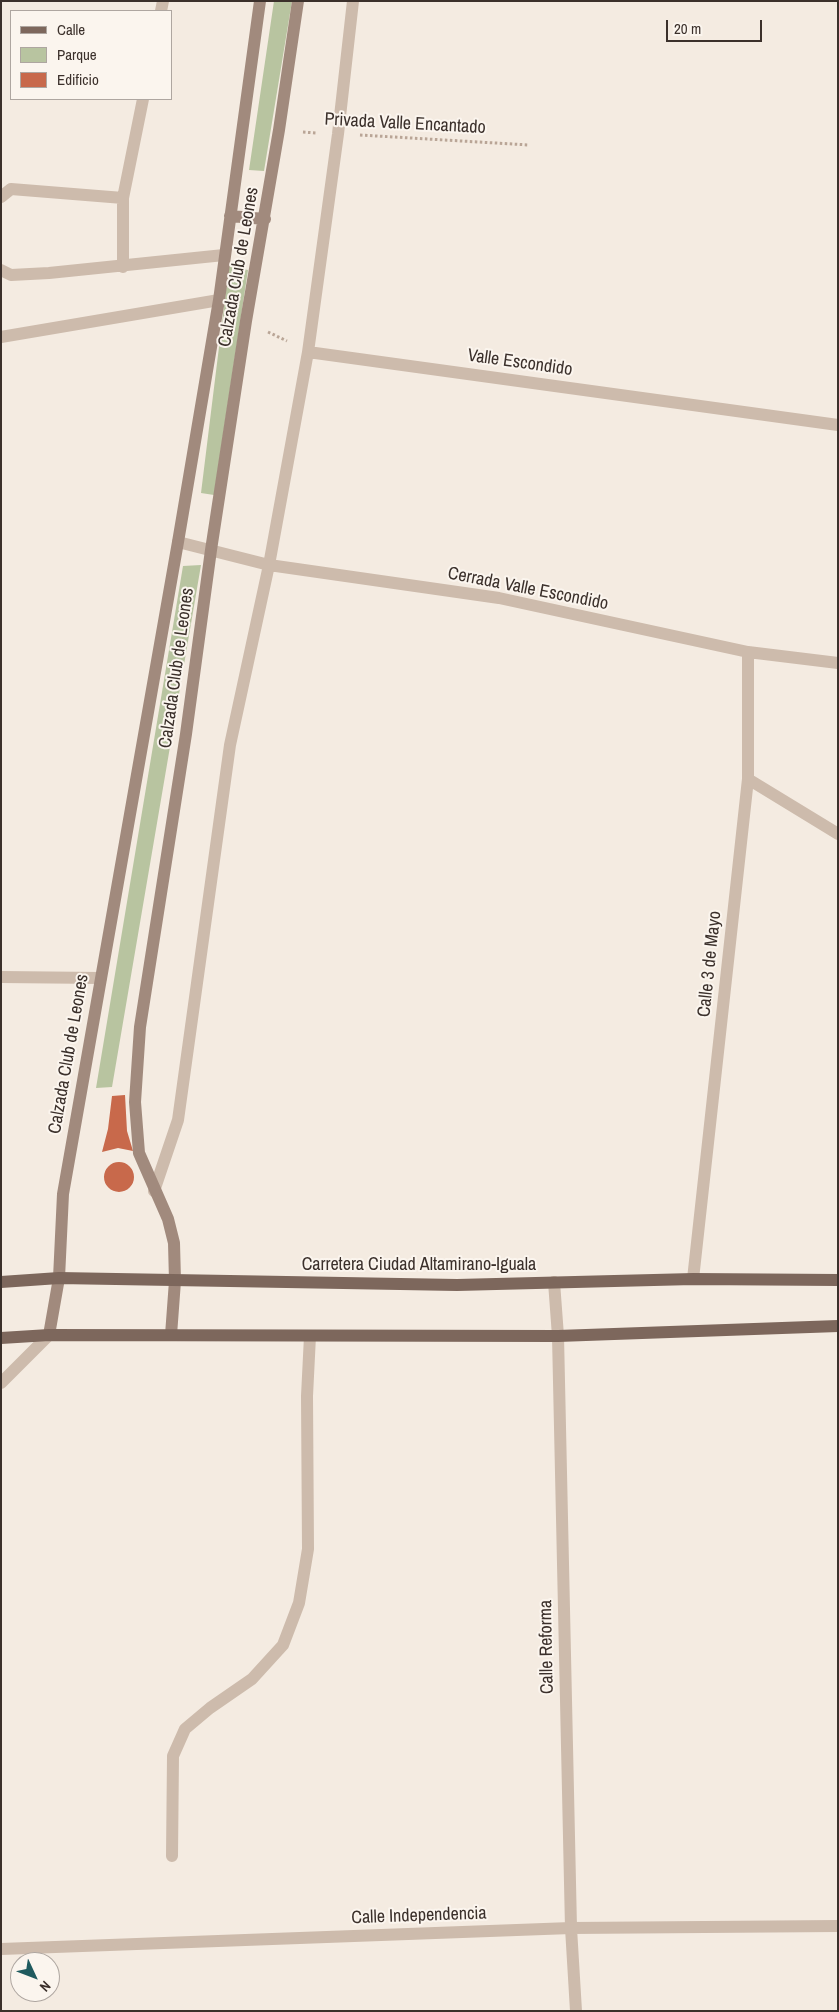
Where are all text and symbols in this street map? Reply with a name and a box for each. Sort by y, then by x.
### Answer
legend [10,10,172,100]
scale bar [669,10,765,42]
text: 20 m [674,18,701,39]
text: Calle [57,19,85,40]
text: Parque [57,44,97,65]
text: Edificio [57,69,99,90]
street label: Privada Valle Encantado [324,109,486,139]
street label: Calzada Club de Leones [214,186,264,348]
street label: Valle Escondido [466,345,574,381]
street label: Cerrada Valle Escondido [446,563,610,615]
street label: Calzada Club de Leones [155,586,199,750]
street label: Calle 3 de Mayo [694,910,726,1018]
street label: Calzada Club de Leones [44,973,94,1135]
street label: Carretera Ciudad Altamirano-Iguala [302,1254,536,1276]
street label: Calle Reforma [535,1600,559,1694]
street label: Calle Independencia [351,1903,487,1929]
north arrow [10,1952,60,2002]
text: N [36,1977,55,1996]

